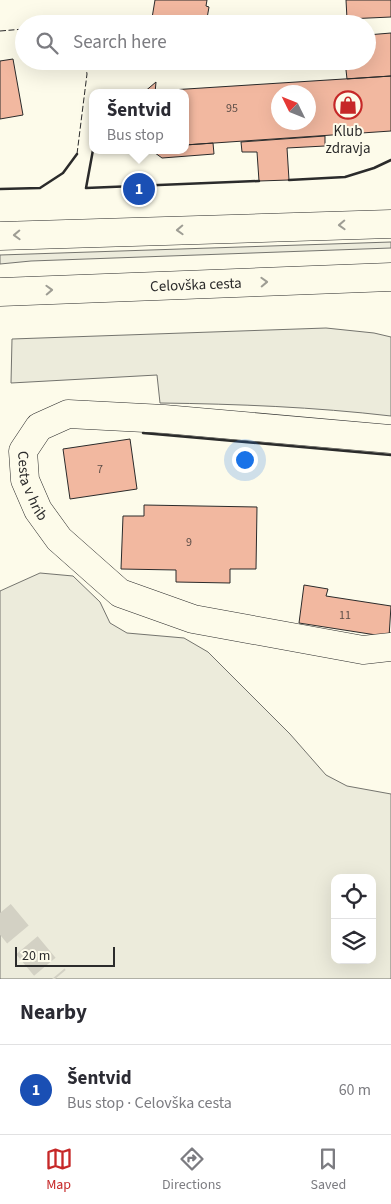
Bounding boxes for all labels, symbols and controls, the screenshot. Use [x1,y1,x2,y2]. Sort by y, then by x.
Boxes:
search box [15,15,376,70]
icon: search [33,29,61,57]
text: Search here [73,29,167,56]
north arrow [271,85,316,130]
popup [89,89,189,154]
shop icon: Klub zdravja [333,90,363,120]
text: Šentvid [107,97,171,124]
house number: 95 [226,100,238,117]
place label: Klub zdravja [325,121,371,159]
text: Bus stop [107,124,164,146]
pin: 1 [123,170,155,208]
one-way arrow [338,220,346,231]
one-way arrow [176,225,184,236]
one-way arrow [13,230,21,241]
street label: Celovška cesta [150,273,242,297]
one-way arrow [260,277,268,287]
one-way arrow [45,285,53,295]
your location [232,447,258,473]
street label: Cesta v hrib [12,450,53,525]
house number: 7 [97,461,103,478]
house number: 9 [186,534,192,551]
house number: 11 [339,607,351,624]
map controls [331,874,376,964]
button: locate [331,874,376,919]
button: layers [331,919,376,964]
scale bar [15,944,115,967]
text: 20 m [22,946,50,966]
text: Nearby [20,997,87,1027]
text: Šentvid [67,1065,132,1092]
text: 1 [32,1079,40,1101]
text: 60 m [339,1079,371,1101]
text: Bus stop · Celovška cesta [67,1092,232,1114]
tab: Map [45,1145,73,1195]
tab: Directions [162,1145,221,1195]
tab: Saved [311,1145,346,1195]

